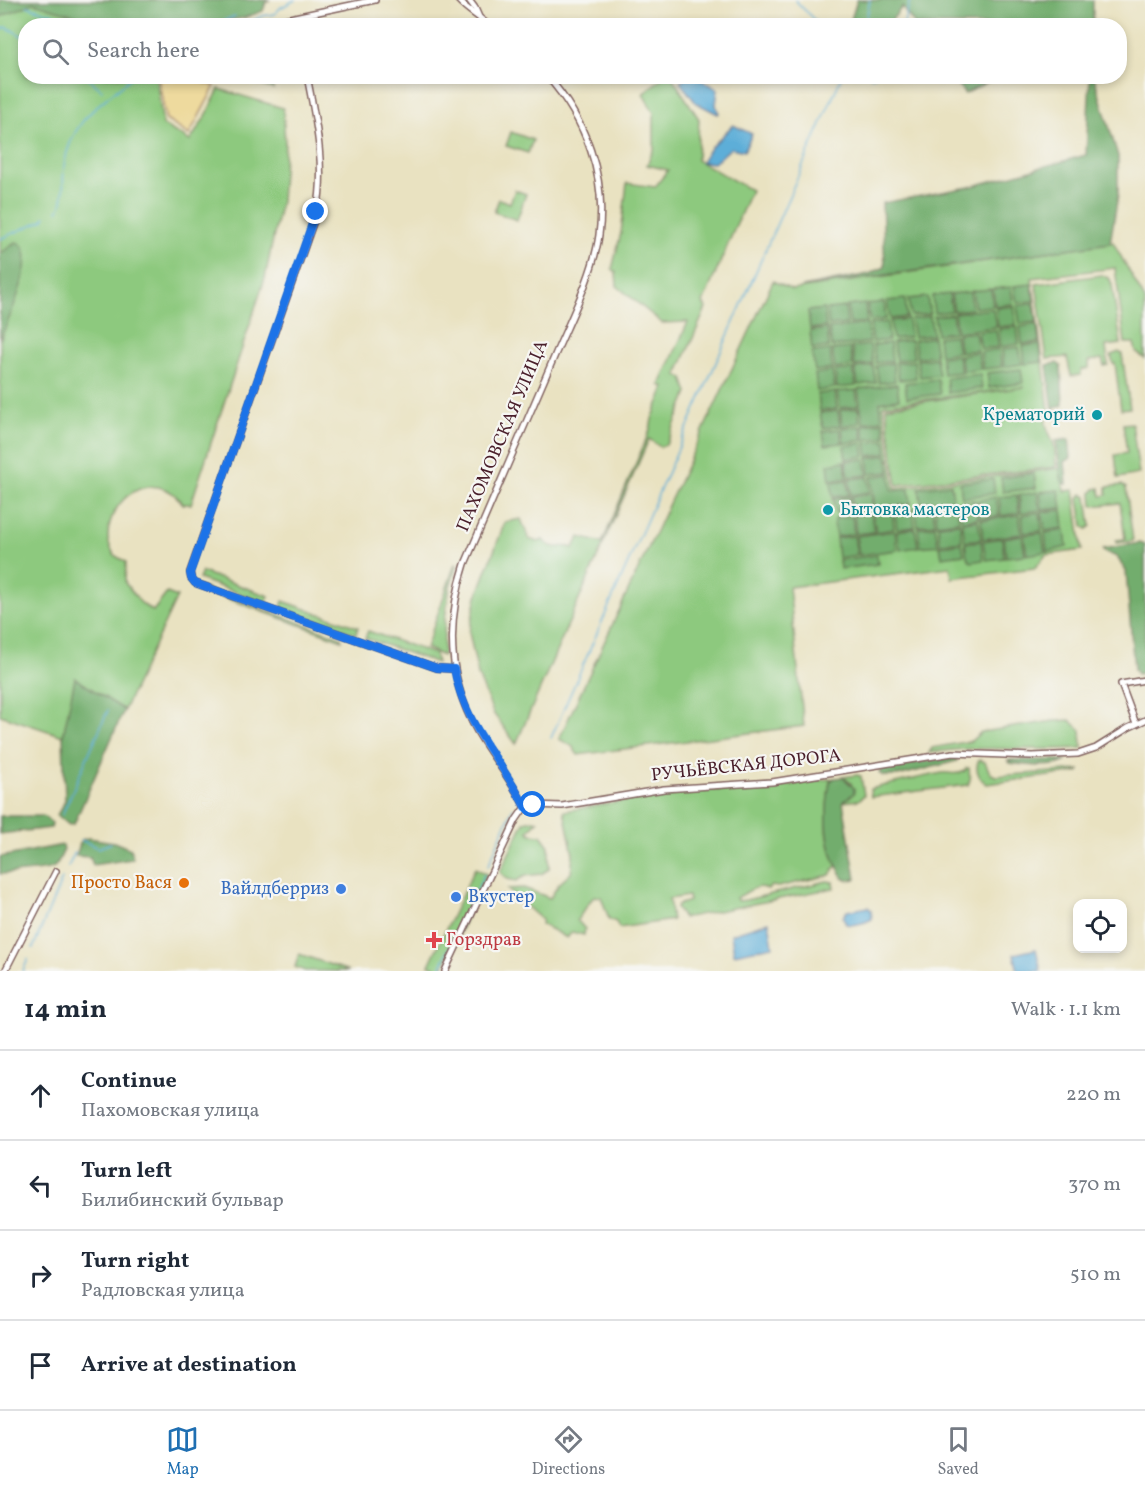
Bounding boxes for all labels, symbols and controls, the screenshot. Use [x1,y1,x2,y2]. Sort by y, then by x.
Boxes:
search box [18,18,1127,84]
icon: search [39,35,72,68]
text: Search here [87,36,200,67]
route end [302,198,328,224]
street label: ПАХОМОВСКАЯ УЛИЦА [451,336,555,536]
place label: Крематорий [983,403,1085,428]
marker: Крематорий [1090,408,1104,422]
place label: Бытовка мастеров [840,498,990,523]
marker: Бытовка мастеров [821,503,835,517]
street label: РУЧЬЁВСКАЯ ДОРОГА [650,744,842,788]
route start [519,791,545,817]
place label: Просто Вася [71,871,172,896]
marker: Просто Вася [177,876,191,890]
place label: Вайлдберриз [220,877,329,902]
marker: Вайлдберриз [334,882,348,896]
place label: Вкустер [468,885,534,910]
marker: Вкустер [449,890,463,904]
map controls [1073,899,1127,953]
button: locate [1073,899,1127,953]
place label: Горздрав [446,928,521,953]
marker: Горздрав [427,933,441,947]
text: 14 min [24,992,107,1028]
text: Walk · 1.1 km [1011,996,1121,1024]
text: Continue [81,1066,177,1097]
icon: ahead [24,1079,57,1112]
text: 220 m [1066,1081,1121,1109]
text: Пахомовская улица [81,1097,260,1125]
text: Turn left [81,1156,172,1187]
icon: left [24,1169,57,1202]
text: 370 m [1068,1171,1121,1199]
text: Билибинский бульвар [81,1187,284,1215]
text: Turn right [81,1246,189,1277]
icon: right [24,1259,57,1292]
text: 510 m [1070,1261,1121,1289]
text: Радловская улица [81,1277,245,1305]
icon: arrive [24,1349,57,1382]
text: Arrive at destination [81,1350,297,1381]
tab: Map [166,1423,199,1481]
tab: Directions [532,1423,605,1481]
tab: Saved [938,1423,979,1481]

